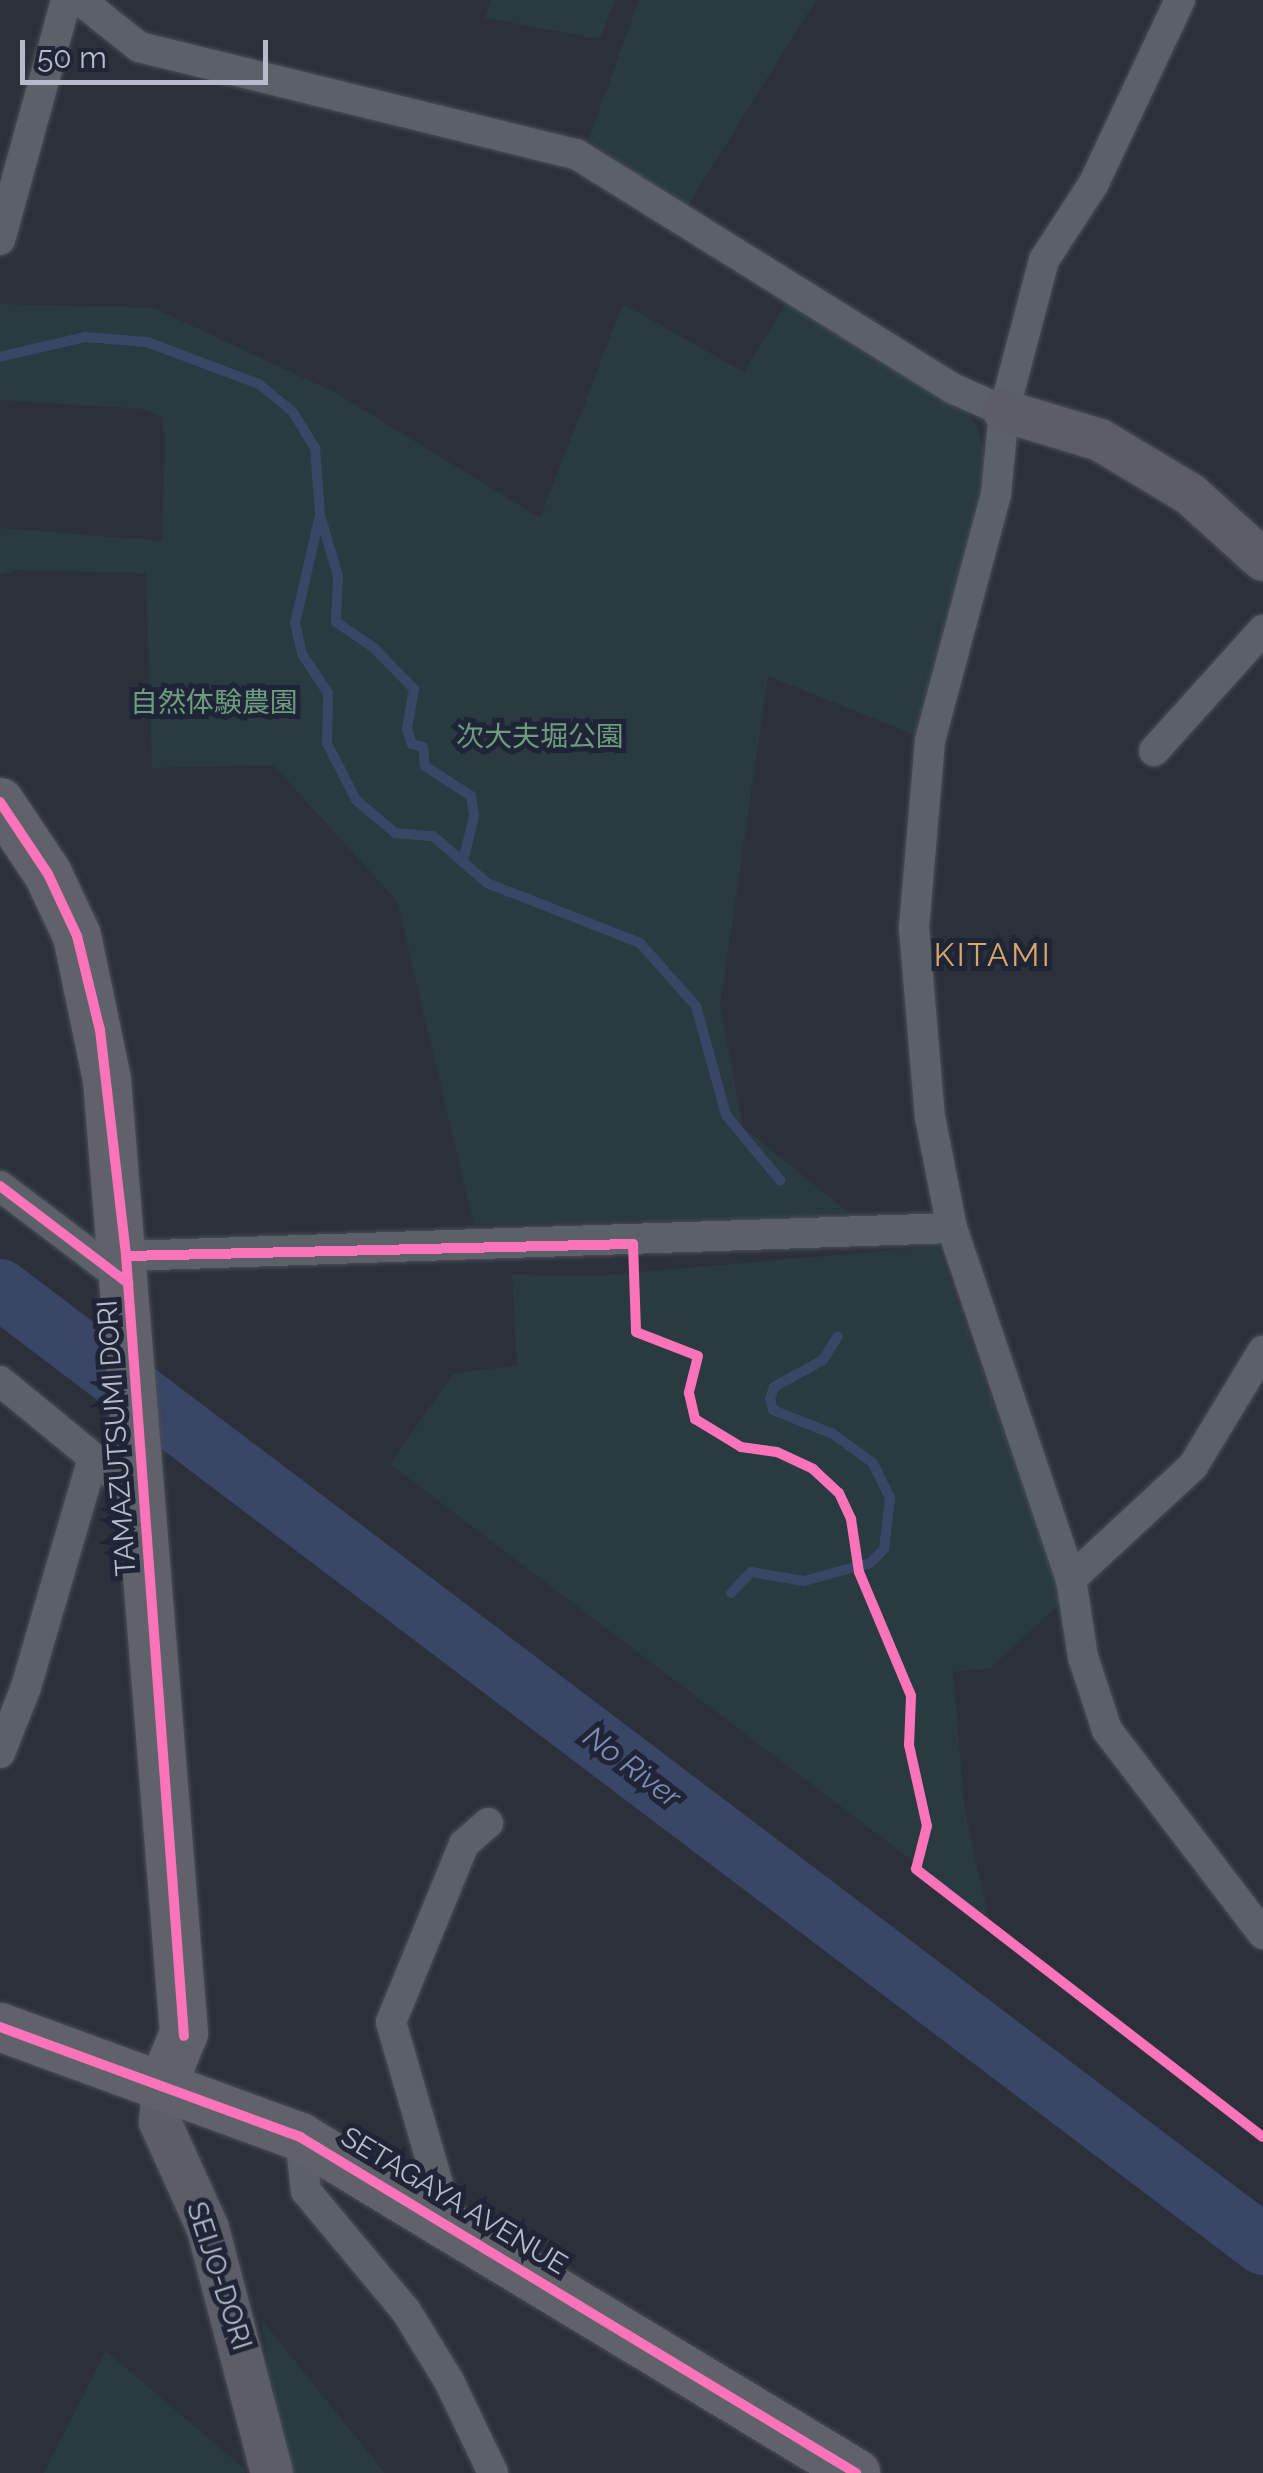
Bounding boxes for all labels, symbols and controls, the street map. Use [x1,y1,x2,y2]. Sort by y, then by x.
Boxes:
scale bar [25,20,272,82]
text: 50 m [37,40,107,75]
park label: 自然体験農園 [130,686,298,720]
park label: 次大夫堀公園 [456,720,624,754]
district label: KITAMI [934,936,1052,974]
street label: TAMAZUTSUMI DORI [91,1299,143,1577]
water label: No River [576,1719,688,1815]
street label: SETAGAYA AVENUE [334,2120,574,2282]
street label: SEIJO-DORI [179,2198,259,2354]

